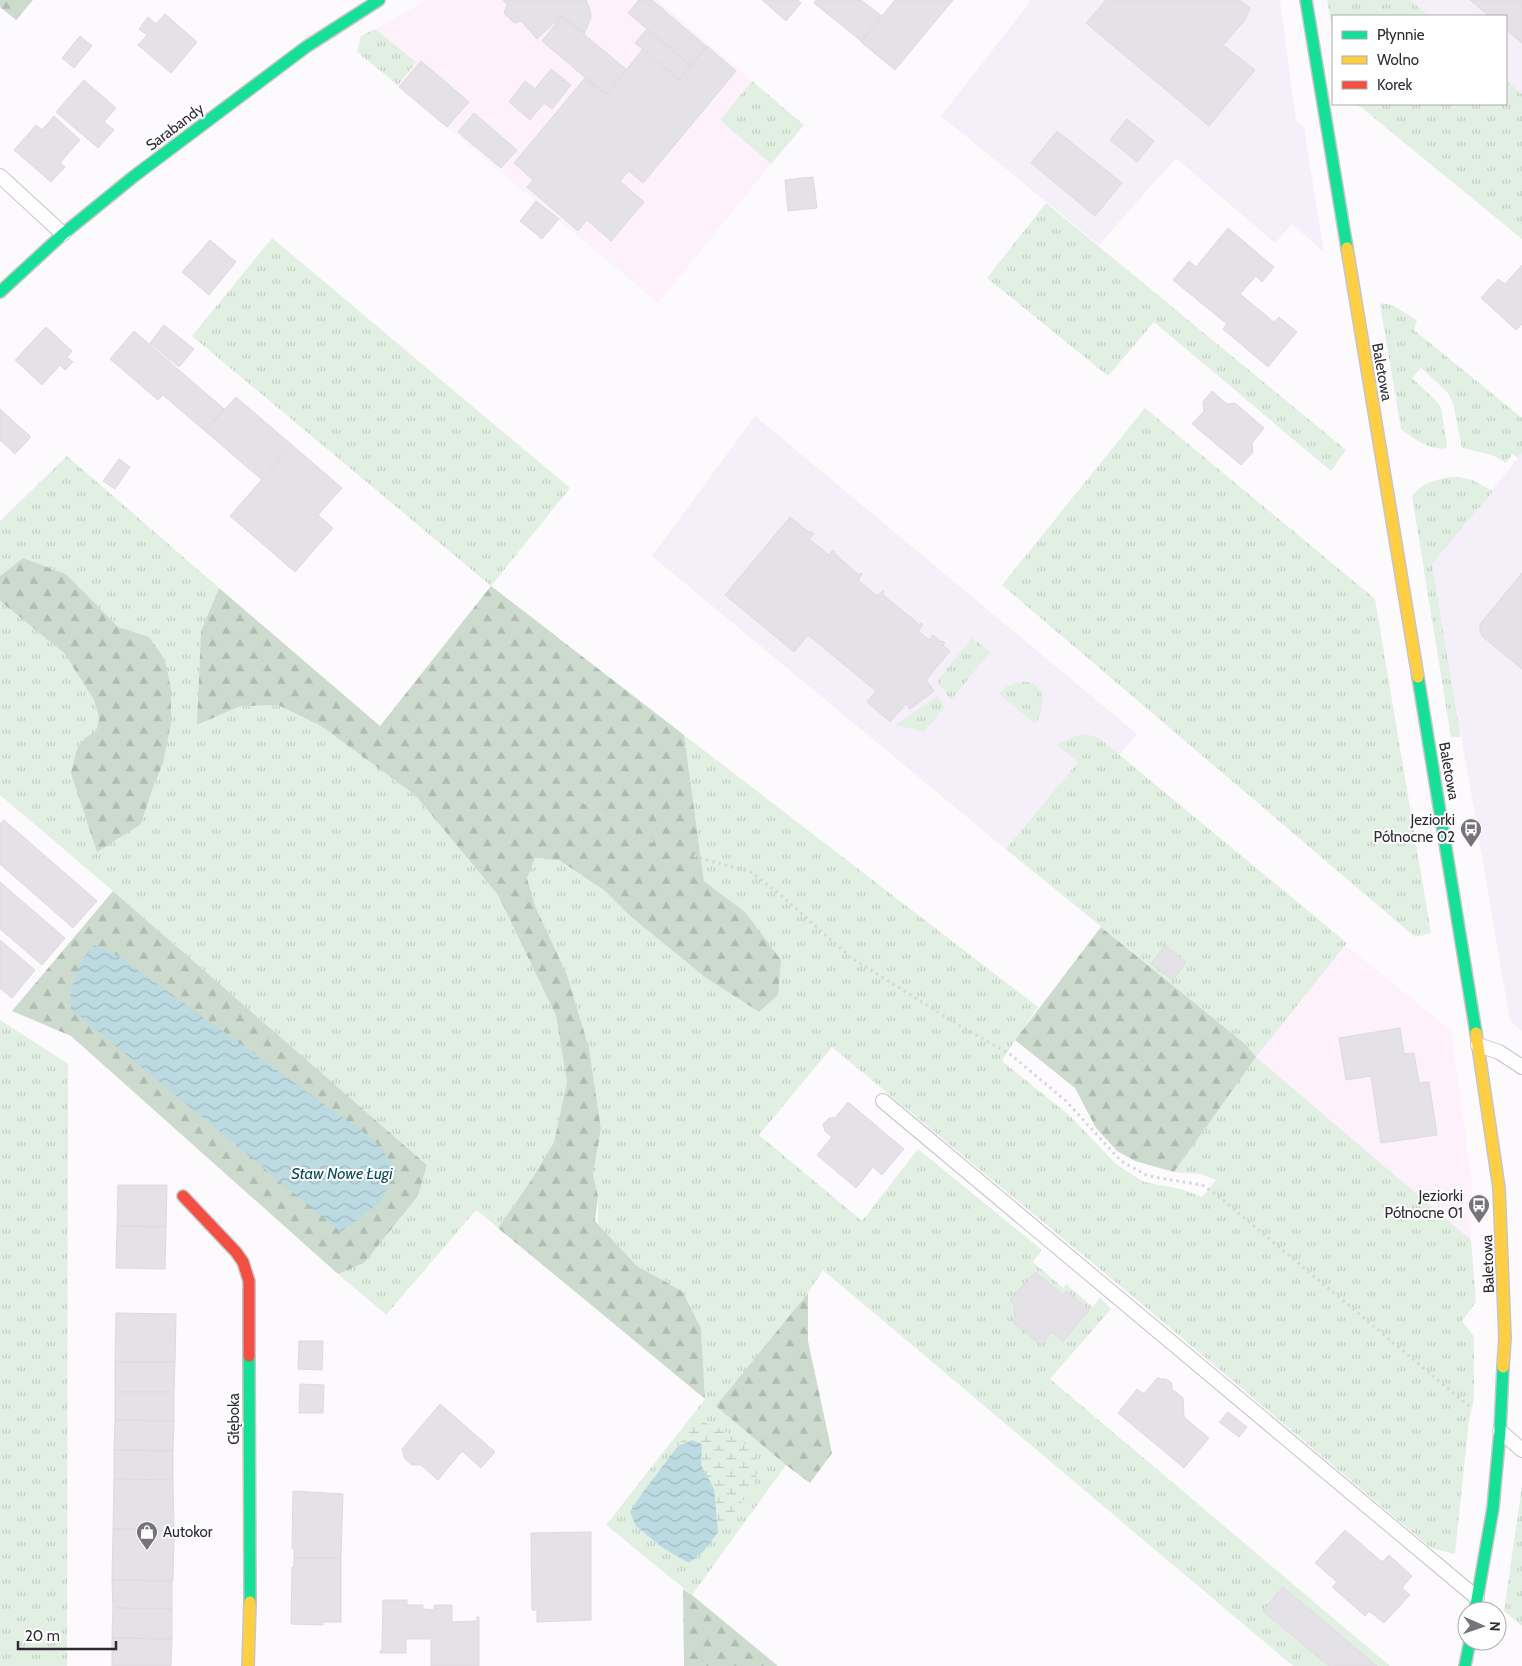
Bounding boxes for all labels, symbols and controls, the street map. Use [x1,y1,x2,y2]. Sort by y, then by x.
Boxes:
legend [1332,15,1507,105]
text: Płynnie [1377,26,1425,44]
text: Wolno [1377,51,1419,69]
text: Korek [1377,76,1412,94]
street label: Sarabandy [143,99,208,155]
street label: Baletowa [1368,342,1396,403]
street label: Baletowa [1435,741,1463,802]
place label: Jeziorki Północne 02 [1374,811,1455,846]
bus stop icon: Jeziorki Północne 02 [1459,817,1483,848]
water label: Staw Nowe Ługi [291,1164,393,1183]
place label: Jeziorki Północne 01 [1385,1187,1463,1222]
bus stop icon: Jeziorki Północne 01 [1467,1193,1491,1224]
street label: Baletowa [1478,1234,1498,1294]
street label: Głęboka [225,1392,243,1445]
shop icon: Autokor [135,1520,159,1551]
place label: Autokor [163,1523,213,1541]
north arrow [1457,1601,1507,1651]
scale bar [18,1618,115,1650]
text: N [1486,1621,1504,1632]
text: 20 m [25,1627,60,1645]

